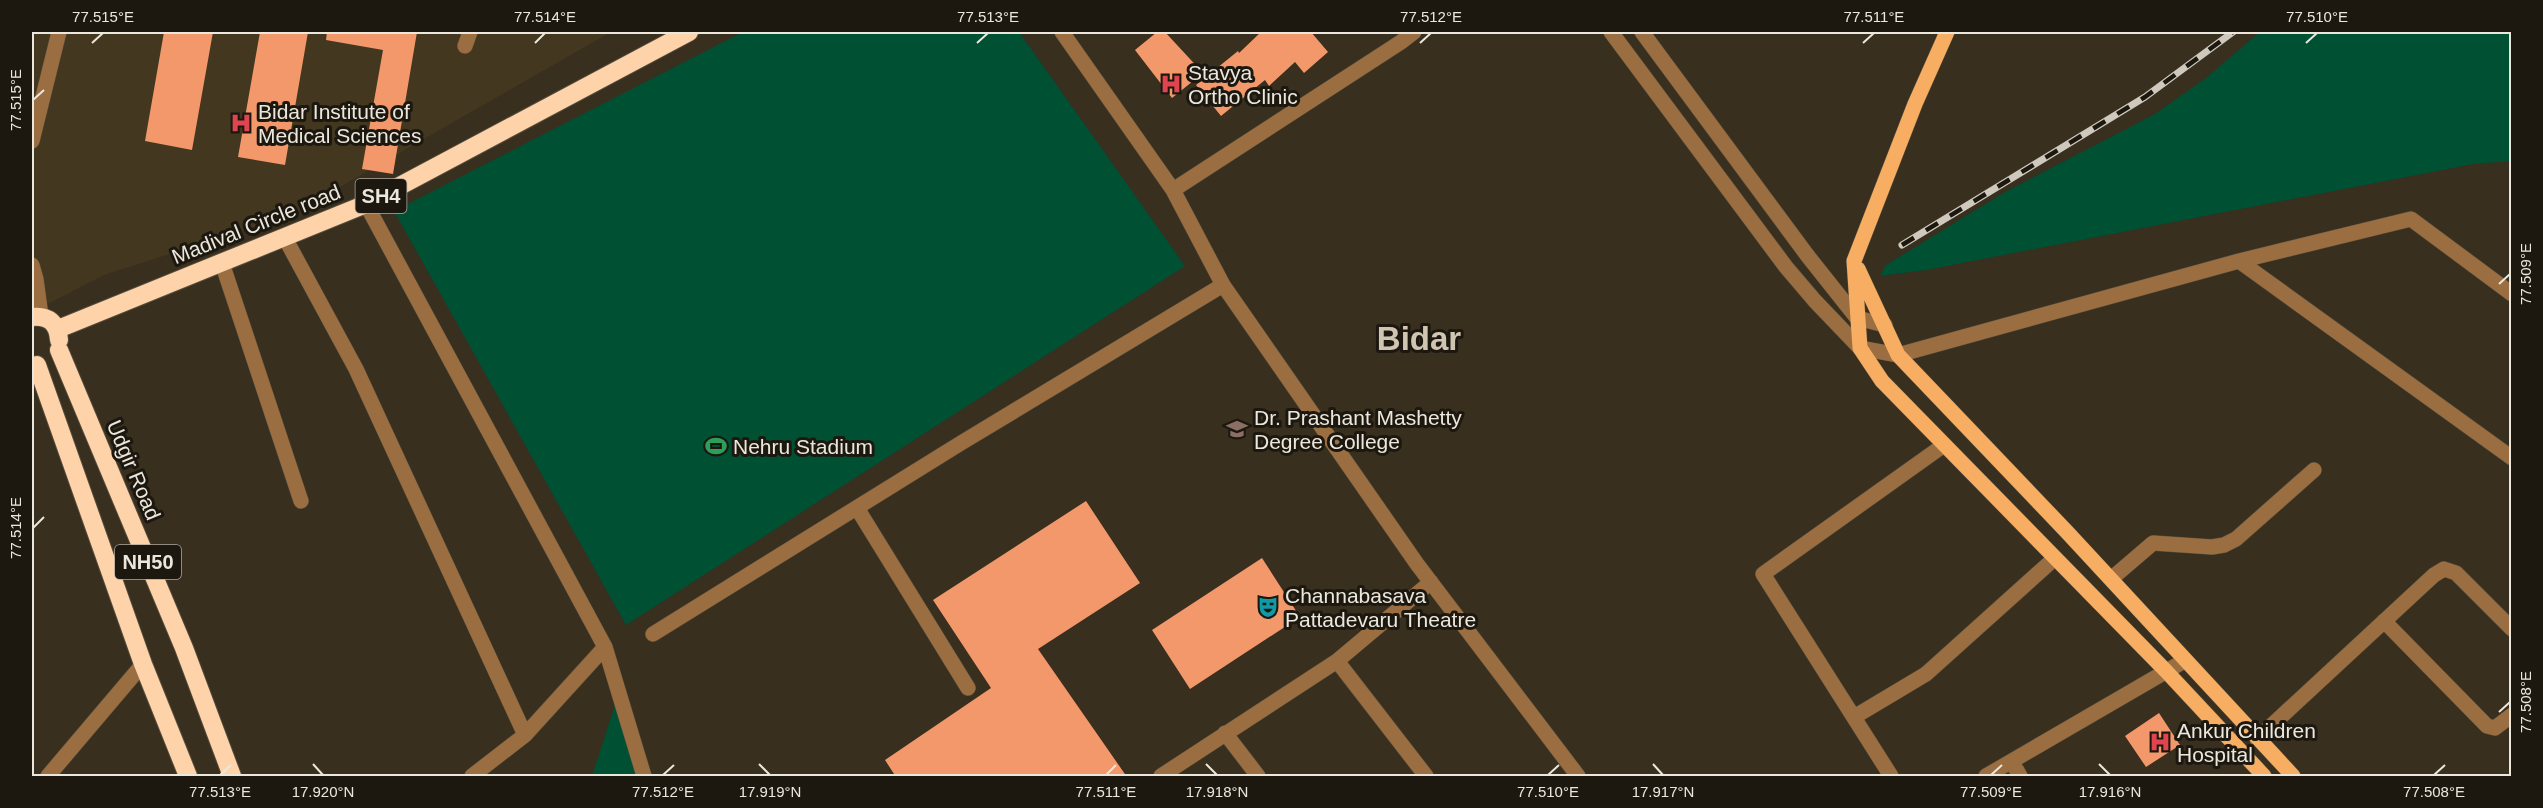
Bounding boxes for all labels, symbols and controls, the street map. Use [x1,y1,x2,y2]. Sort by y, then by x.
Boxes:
text: 77.515°E [72,8,134,25]
text: 77.514°E [514,8,576,25]
text: 77.513°E [957,8,1019,25]
text: 77.512°E [1400,8,1462,25]
text: 77.511°E [1844,8,1904,25]
text: 77.510°E [2286,8,2348,25]
place label: Stavya Ortho Clinic [1188,61,1298,108]
text: 77.515°E [7,69,24,131]
hospital icon: Stavya Ortho Clinic [1159,72,1183,96]
place label: Bidar Institute of Medical Sciences [258,100,421,147]
hospital icon: Bidar Institute of Medical Sciences [229,111,253,135]
road number: SH4 [356,179,406,213]
street label: Madival Circle road [168,180,344,268]
text: 77.509°E [2517,243,2534,305]
district label: Bidar [1377,320,1461,357]
place label: Dr. Prashant Mashetty Degree College [1254,406,1462,453]
street label: Udgir Road [103,417,165,523]
school or university icon: Dr. Prashant Mashetty Degree College [1225,417,1249,441]
sports icon: Nehru Stadium [704,434,728,458]
place label: Nehru Stadium [733,435,873,458]
text: 77.514°E [7,497,24,559]
road number: NH50 [115,545,181,579]
place label: Channabasava Pattadevaru Theatre [1285,584,1476,631]
theatre icon: Channabasava Pattadevaru Theatre [1256,595,1280,619]
text: 77.508°E [2517,671,2534,733]
place label: Ankur Children Hospital [2177,719,2316,766]
hospital icon: Ankur Children Hospital [2148,730,2172,754]
text: 77.513°E [189,783,251,800]
text: 17.920°N [292,783,354,800]
text: 77.512°E [632,783,694,800]
text: 17.919°N [739,783,801,800]
text: 77.511°E [1076,783,1136,800]
text: 17.918°N [1186,783,1248,800]
text: 77.510°E [1517,783,1579,800]
text: 17.917°N [1632,783,1694,800]
text: 77.509°E [1960,783,2022,800]
text: 17.916°N [2079,783,2141,800]
text: 77.508°E [2403,783,2465,800]

